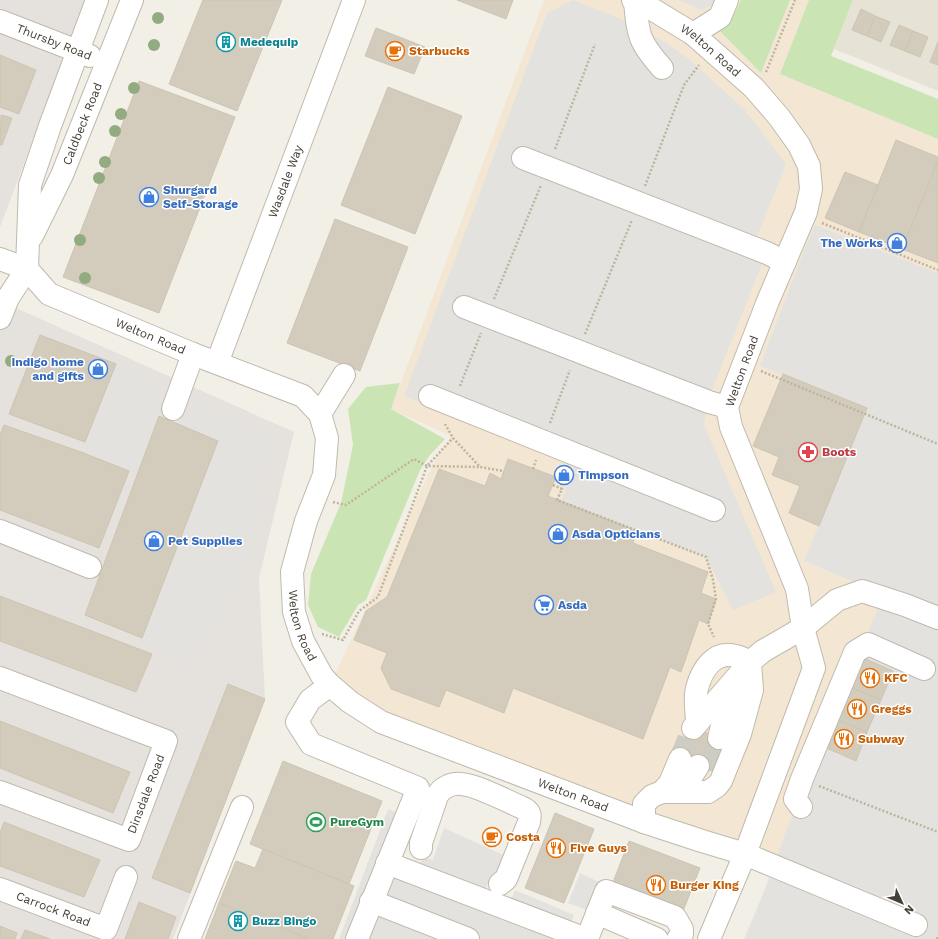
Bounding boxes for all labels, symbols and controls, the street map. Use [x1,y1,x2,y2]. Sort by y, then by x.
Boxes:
street label: Thursby Road [14,21,94,63]
street label: Welton Road [678,21,743,80]
building icon: Medequip [215,31,237,53]
place label: Medequip [240,35,299,49]
cafe icon: Starbucks [384,40,406,62]
place label: Starbucks [409,44,470,58]
street label: Caldbeck Road [60,81,105,167]
street label: Wasdale Way [265,142,306,220]
place label: Shurgard Self-Storage [163,183,238,211]
shop icon: Shurgard Self-Storage [138,186,160,208]
shop icon: The Works [886,232,908,254]
place label: The Works [820,236,884,250]
street label: Welton Road [113,315,188,357]
street label: Welton Road [723,334,761,408]
place label: Indigo home and gifts [12,355,85,383]
shop icon: Indigo home and gifts [87,358,109,380]
pharmacy icon: Boots [797,441,819,463]
place label: Boots [822,445,857,459]
shop icon: Timpson [553,464,575,486]
place label: Timpson [578,468,629,482]
shop icon: Asda Opticians [547,523,569,545]
place label: Asda Opticians [572,527,661,541]
shop icon: Pet Supplies [143,530,165,552]
place label: Pet Supplies [168,534,243,548]
street label: Welton Road [286,589,320,664]
supermarket icon: Asda [533,594,555,616]
place label: Asda [558,598,587,612]
restaurant icon: KFC [859,667,881,689]
place label: KFC [884,671,908,685]
restaurant icon: Greggs [846,698,868,720]
place label: Greggs [871,702,912,716]
restaurant icon: Subway [833,728,855,750]
place label: Subway [858,732,905,746]
street label: Dinsdale Road [124,752,168,836]
street label: Welton Road [536,775,610,815]
sports icon: PureGym [305,811,327,833]
place label: PureGym [330,815,384,829]
cafe icon: Costa [481,826,503,848]
place label: Costa [506,830,540,844]
restaurant icon: Five Guys [545,837,567,859]
place label: Five Guys [570,841,628,855]
restaurant icon: Burger King [645,874,667,896]
place label: Burger King [670,878,739,892]
north arrow [882,883,922,923]
street label: Carrock Road [14,889,93,930]
text: N [901,902,916,917]
building icon: Buzz Bingo [227,910,249,932]
place label: Buzz Bingo [252,914,317,928]

